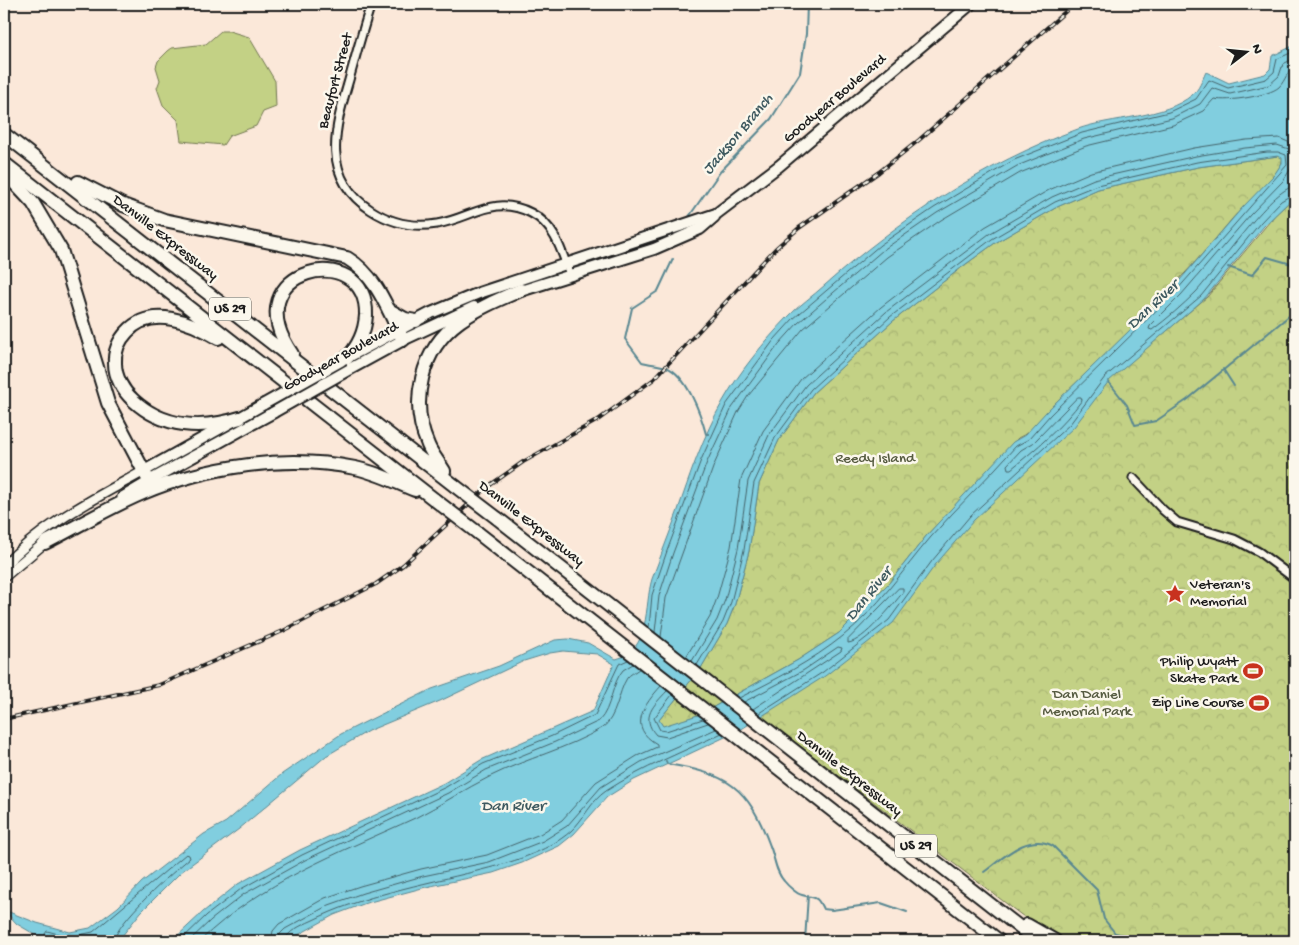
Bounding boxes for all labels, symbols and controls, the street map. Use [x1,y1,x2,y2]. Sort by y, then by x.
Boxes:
north arrow [1222,28,1272,78]
street label: Beaufort Street [314,29,358,132]
text: N [1247,42,1266,56]
street label: Goodyear Boulevard [780,50,891,147]
water label: Jackson Branch [700,90,779,179]
street label: Danville Expressway [108,191,222,285]
water label: Dan River [1124,275,1186,335]
road number: US 29 [209,298,251,320]
street label: Goodyear Boulevard [280,317,403,396]
park label: Reedy Island [835,450,916,468]
street label: Danville Expressway [474,477,588,571]
water label: Dan River [843,562,899,626]
place label: Veteran's Memorial [1189,576,1251,611]
place icon: Veteran's Memorial [1164,583,1186,605]
place label: Philip Wyatt Skate Park [1159,653,1240,688]
sports icon: Philip Wyatt Skate Park [1242,660,1264,682]
park label: Dan Daniel Memorial Park [1043,686,1133,721]
sports icon: Zip Line Course [1248,692,1270,714]
place label: Zip Line Course [1151,694,1244,712]
street label: Danville Expressway [792,727,906,821]
water label: Dan River [481,798,548,817]
road number: US 29 [895,834,937,858]

